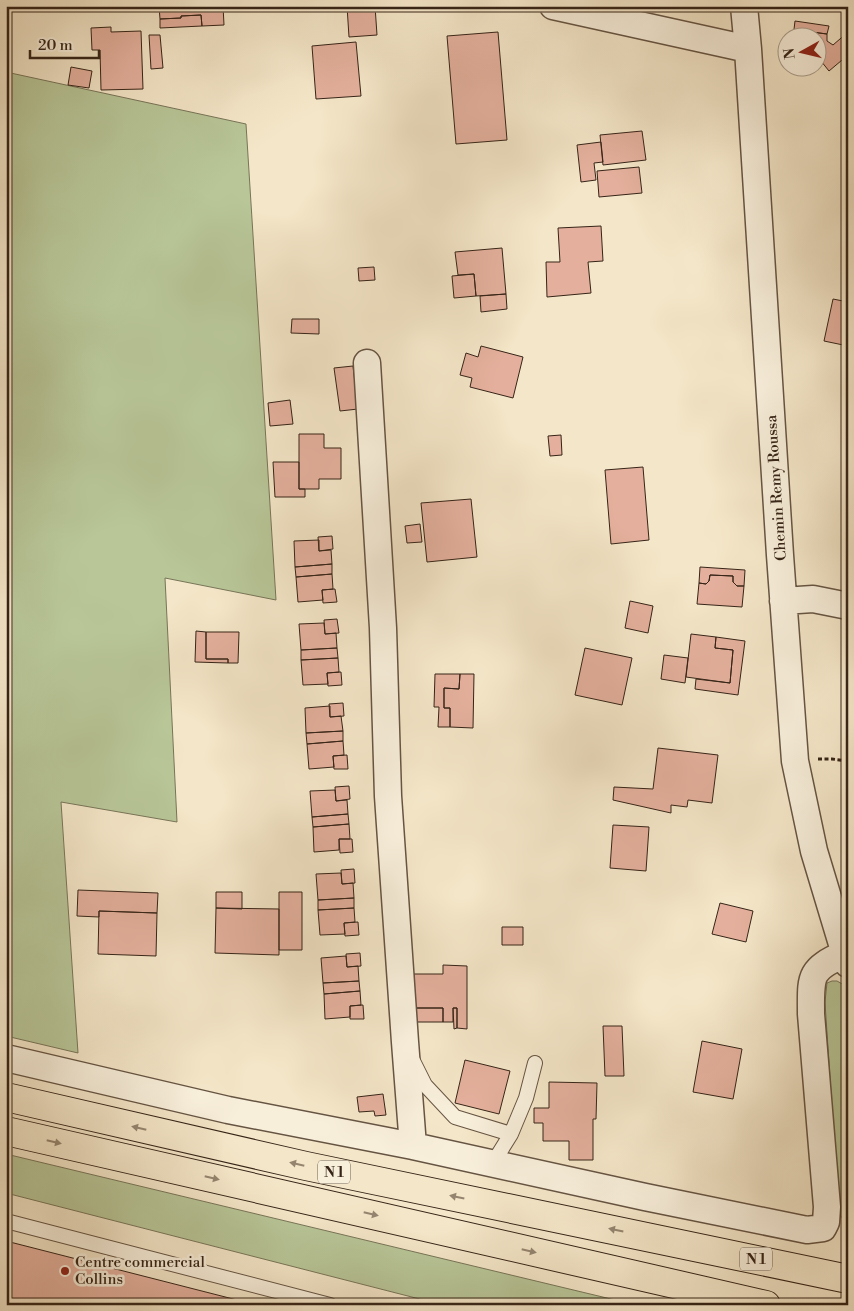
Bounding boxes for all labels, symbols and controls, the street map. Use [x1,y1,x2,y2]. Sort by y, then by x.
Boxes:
scale bar [30,28,99,60]
north arrow [776,28,826,78]
text: 20 m [38,36,73,55]
text: N [780,47,800,60]
street label: Chemin Remy Roussa [762,414,791,562]
one-way arrow [132,1124,147,1132]
one-way arrow [46,1138,61,1146]
one-way arrow [290,1160,305,1168]
road number: N 1 [318,1160,350,1184]
one-way arrow [205,1174,220,1182]
one-way arrow [449,1193,464,1201]
one-way arrow [363,1210,378,1218]
one-way arrow [607,1225,623,1233]
one-way arrow [521,1247,536,1255]
road number: N 1 [740,1248,772,1270]
place label: Centre commercial Collins [75,1253,205,1289]
marker: Centre commercial Collins [59,1265,71,1277]

